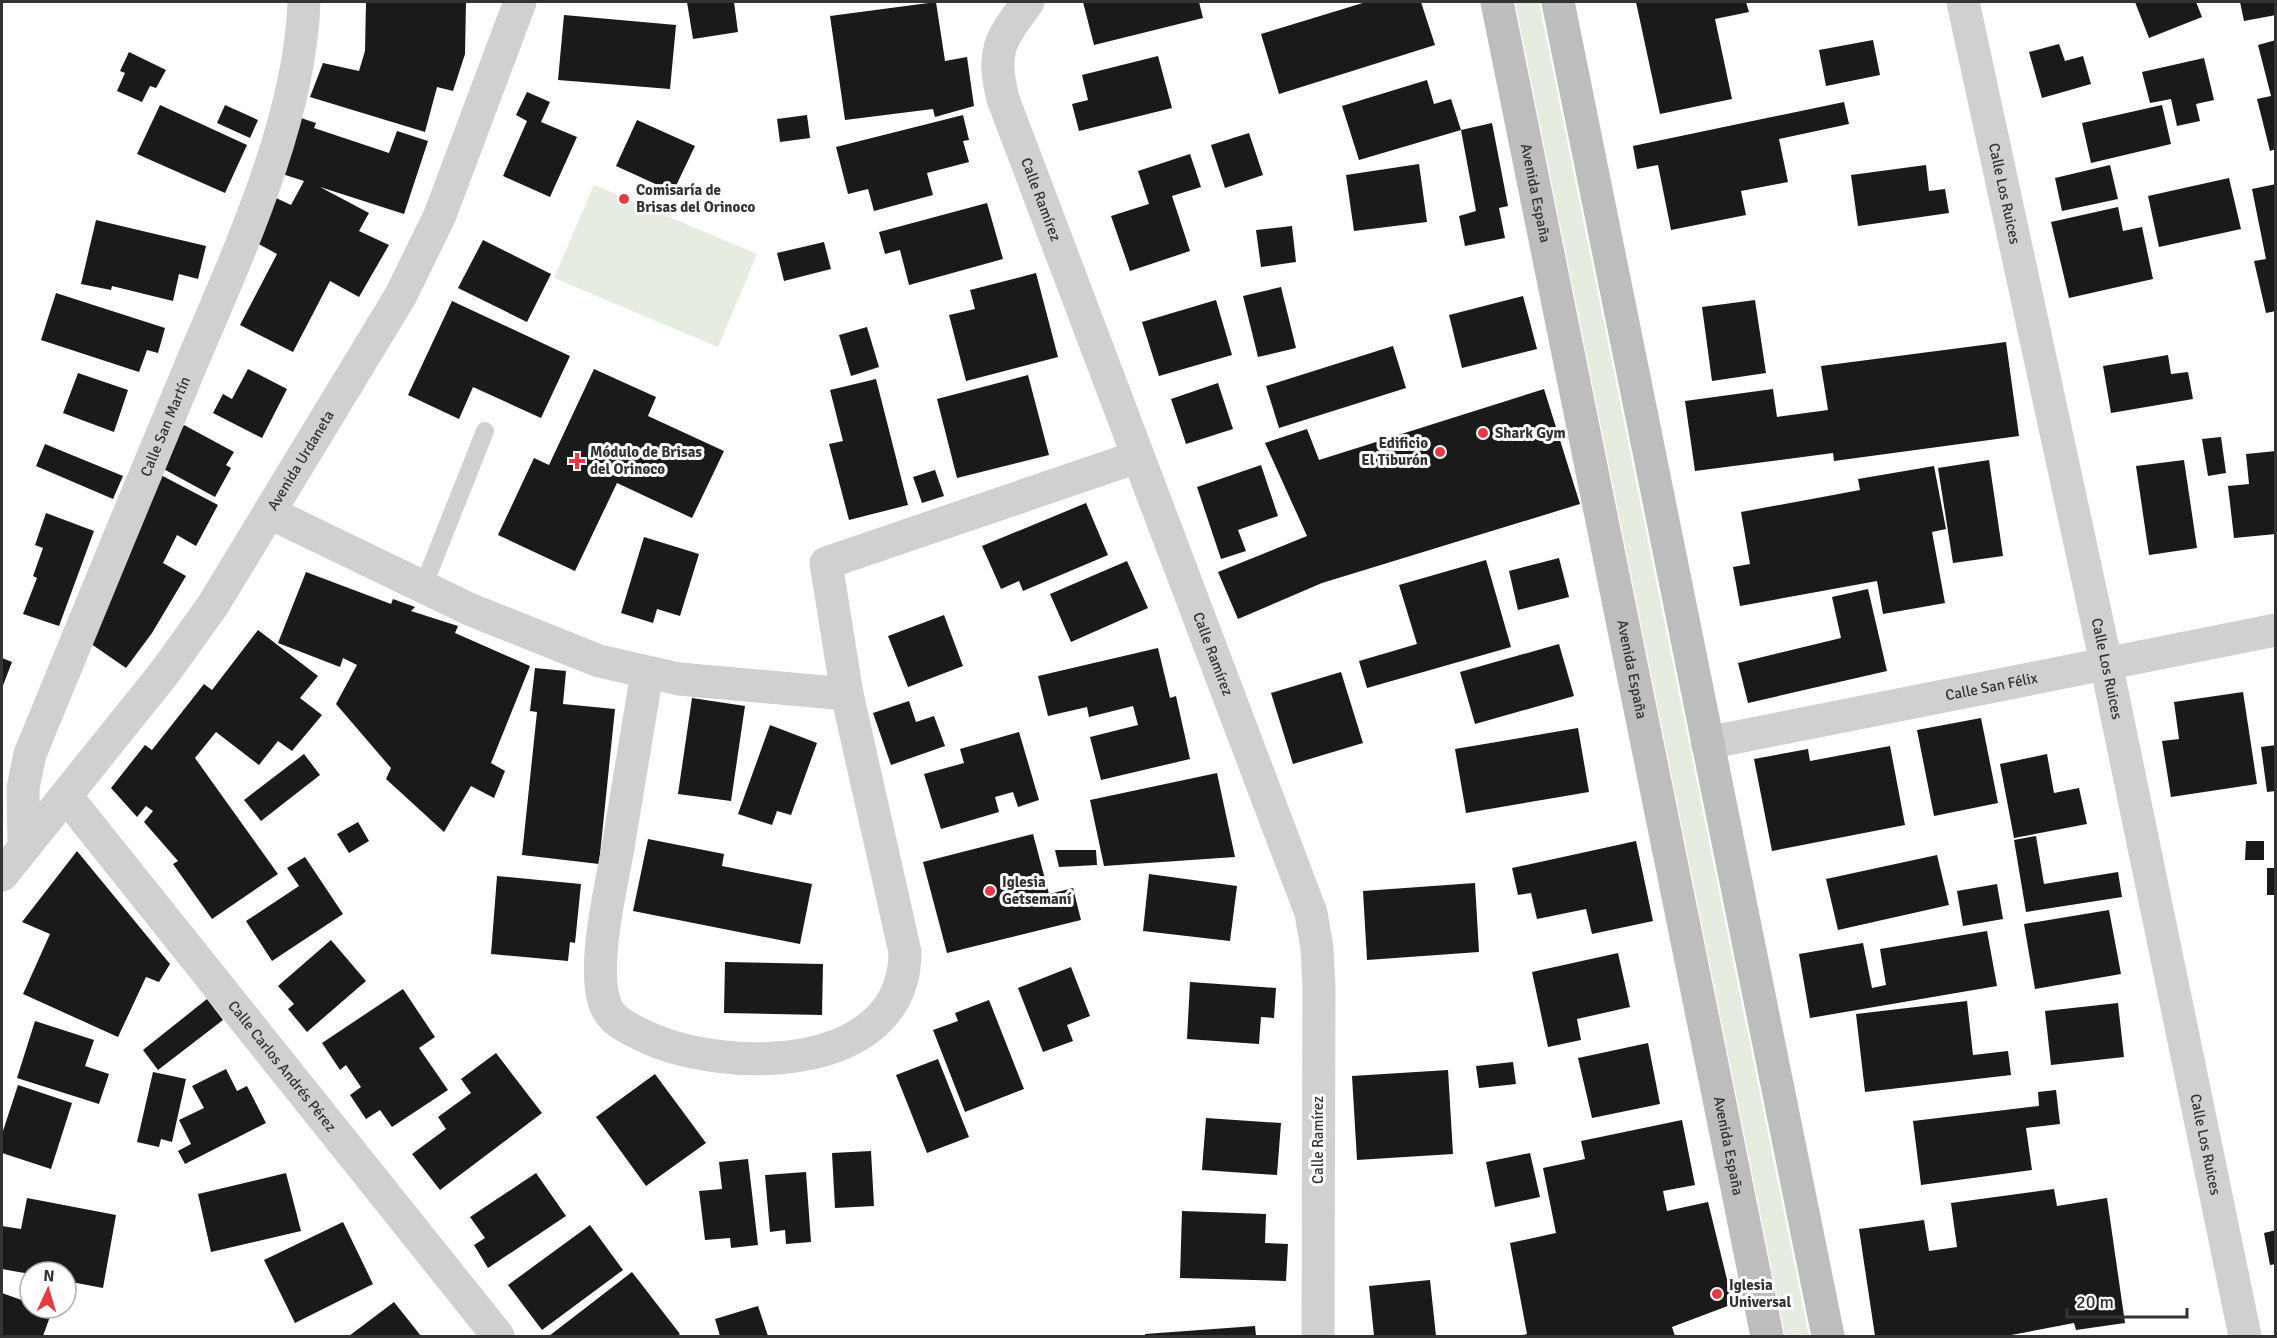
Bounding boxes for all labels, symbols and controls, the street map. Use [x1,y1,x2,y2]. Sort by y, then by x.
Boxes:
street label: Calle Los Ruices [1985,141,2024,246]
street label: Avenida España [1517,142,1554,244]
street label: Calle Ramírez [1017,155,1065,244]
place label: Comisaría de Brisas del Orinoco [636,181,755,216]
marker: Comisaría de Brisas del Orinoco [617,192,631,206]
street label: Calle San Martín [137,374,194,479]
street label: Avenida Urdaneta [264,407,338,514]
place label: Shark Gym [1495,424,1566,442]
marker: Shark Gym [1476,426,1490,440]
place label: Edificio El Tiburón [1361,434,1428,469]
place label: Módulo de Brisas del Orinoco [590,443,702,478]
marker: Edificio El Tiburón [1433,445,1447,459]
marker: Módulo de Brisas del Orinoco [568,452,586,470]
street label: Calle Ramírez [1189,610,1237,698]
street label: Calle Los Ruices [2088,616,2126,721]
street label: Avenida España [1613,618,1651,721]
street label: Calle San Félix [1944,669,2039,704]
place label: Iglesia Getsemaní [1002,873,1072,908]
marker: Iglesia Getsemaní [983,884,997,898]
street label: Calle Carlos Andrés Pérez [224,997,340,1136]
street label: Calle Los Ruices [2186,1092,2225,1197]
street label: Avenida España [1710,1095,1747,1197]
street label: Calle Ramírez [1309,1096,1327,1184]
north arrow [18,1260,78,1320]
text: N [43,1266,55,1286]
place label: Iglesia Universal [1729,1276,1791,1311]
scale bar [2067,1281,2187,1319]
marker: Iglesia Universal [1710,1287,1724,1301]
text: 20 m [2076,1291,2114,1313]

